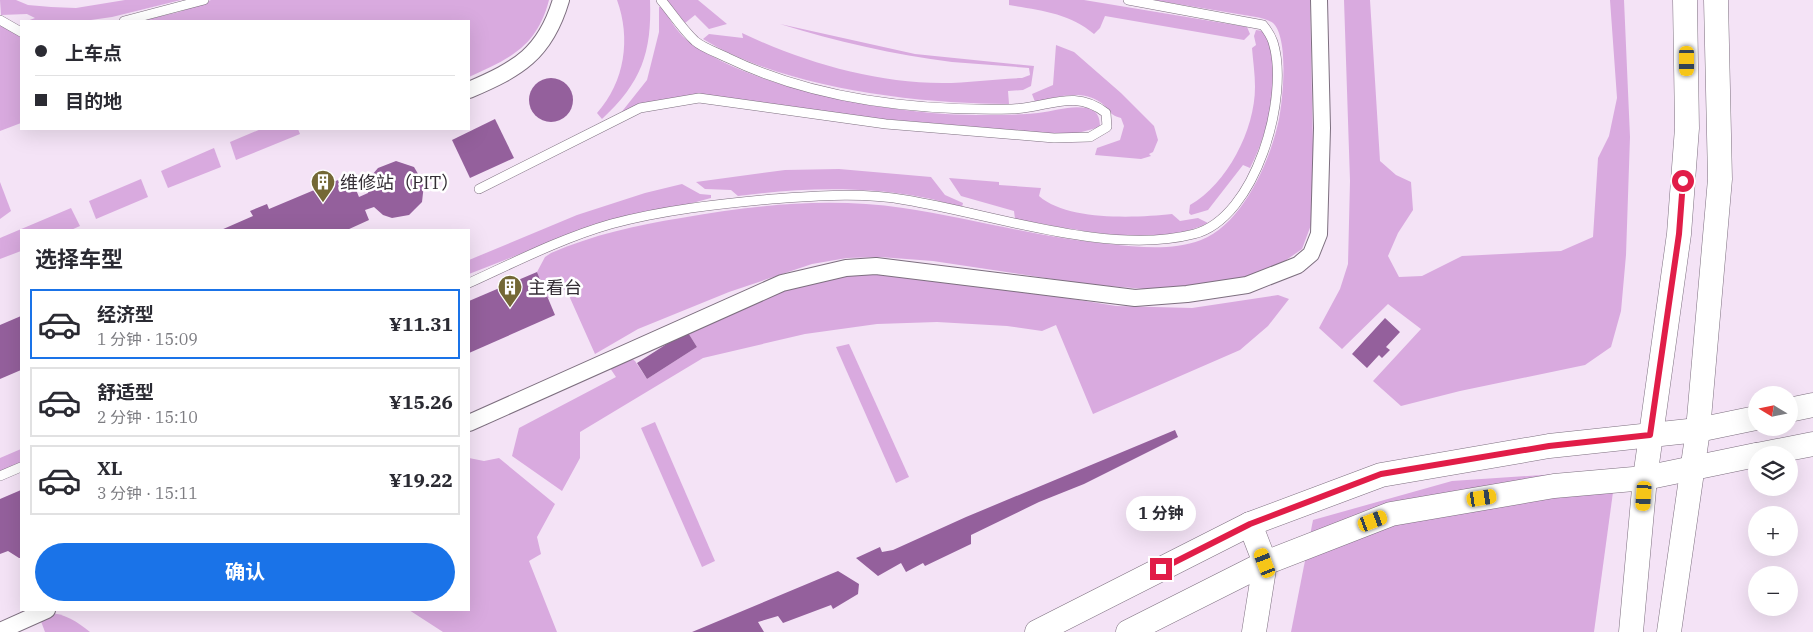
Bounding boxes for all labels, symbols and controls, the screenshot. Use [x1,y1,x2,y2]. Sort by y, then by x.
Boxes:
text: 上车点 [65,41,122,65]
car [1679,46,1694,76]
text: 目的地 [65,89,122,113]
building icon: 维修站（PIT） [310,169,336,203]
route start [1672,170,1694,192]
place label: 维修站（PIT） [340,171,459,194]
text: 选择车型 [35,244,123,273]
building icon: 主看台 [497,274,523,308]
place label: 主看台 [528,276,582,299]
icon: car [37,302,82,347]
text: 经济型 [97,302,154,326]
text: ¥11.31 [389,312,453,336]
text: 1 分钟 · 15:09 [97,329,198,349]
icon: car [37,380,82,425]
text: 舒适型 [97,380,154,404]
north arrow [1748,386,1798,436]
map controls [1748,386,1798,616]
text: ¥15.26 [389,390,453,414]
text: 2 分钟 · 15:10 [97,407,198,427]
button: layers [1748,446,1798,496]
text: XL [97,456,123,480]
icon: car [37,458,82,503]
text: ¥19.22 [389,468,453,492]
car [1635,481,1652,511]
text: 3 分钟 · 15:11 [97,483,198,503]
car [1466,488,1497,508]
callout: 1 分钟 [1126,496,1196,532]
text: 1 分钟 [1138,503,1184,523]
button: + [1748,506,1798,556]
car [1356,509,1389,533]
button: 确认 [35,543,455,601]
car [1252,546,1277,580]
route end [1150,558,1172,580]
button: − [1748,566,1798,616]

